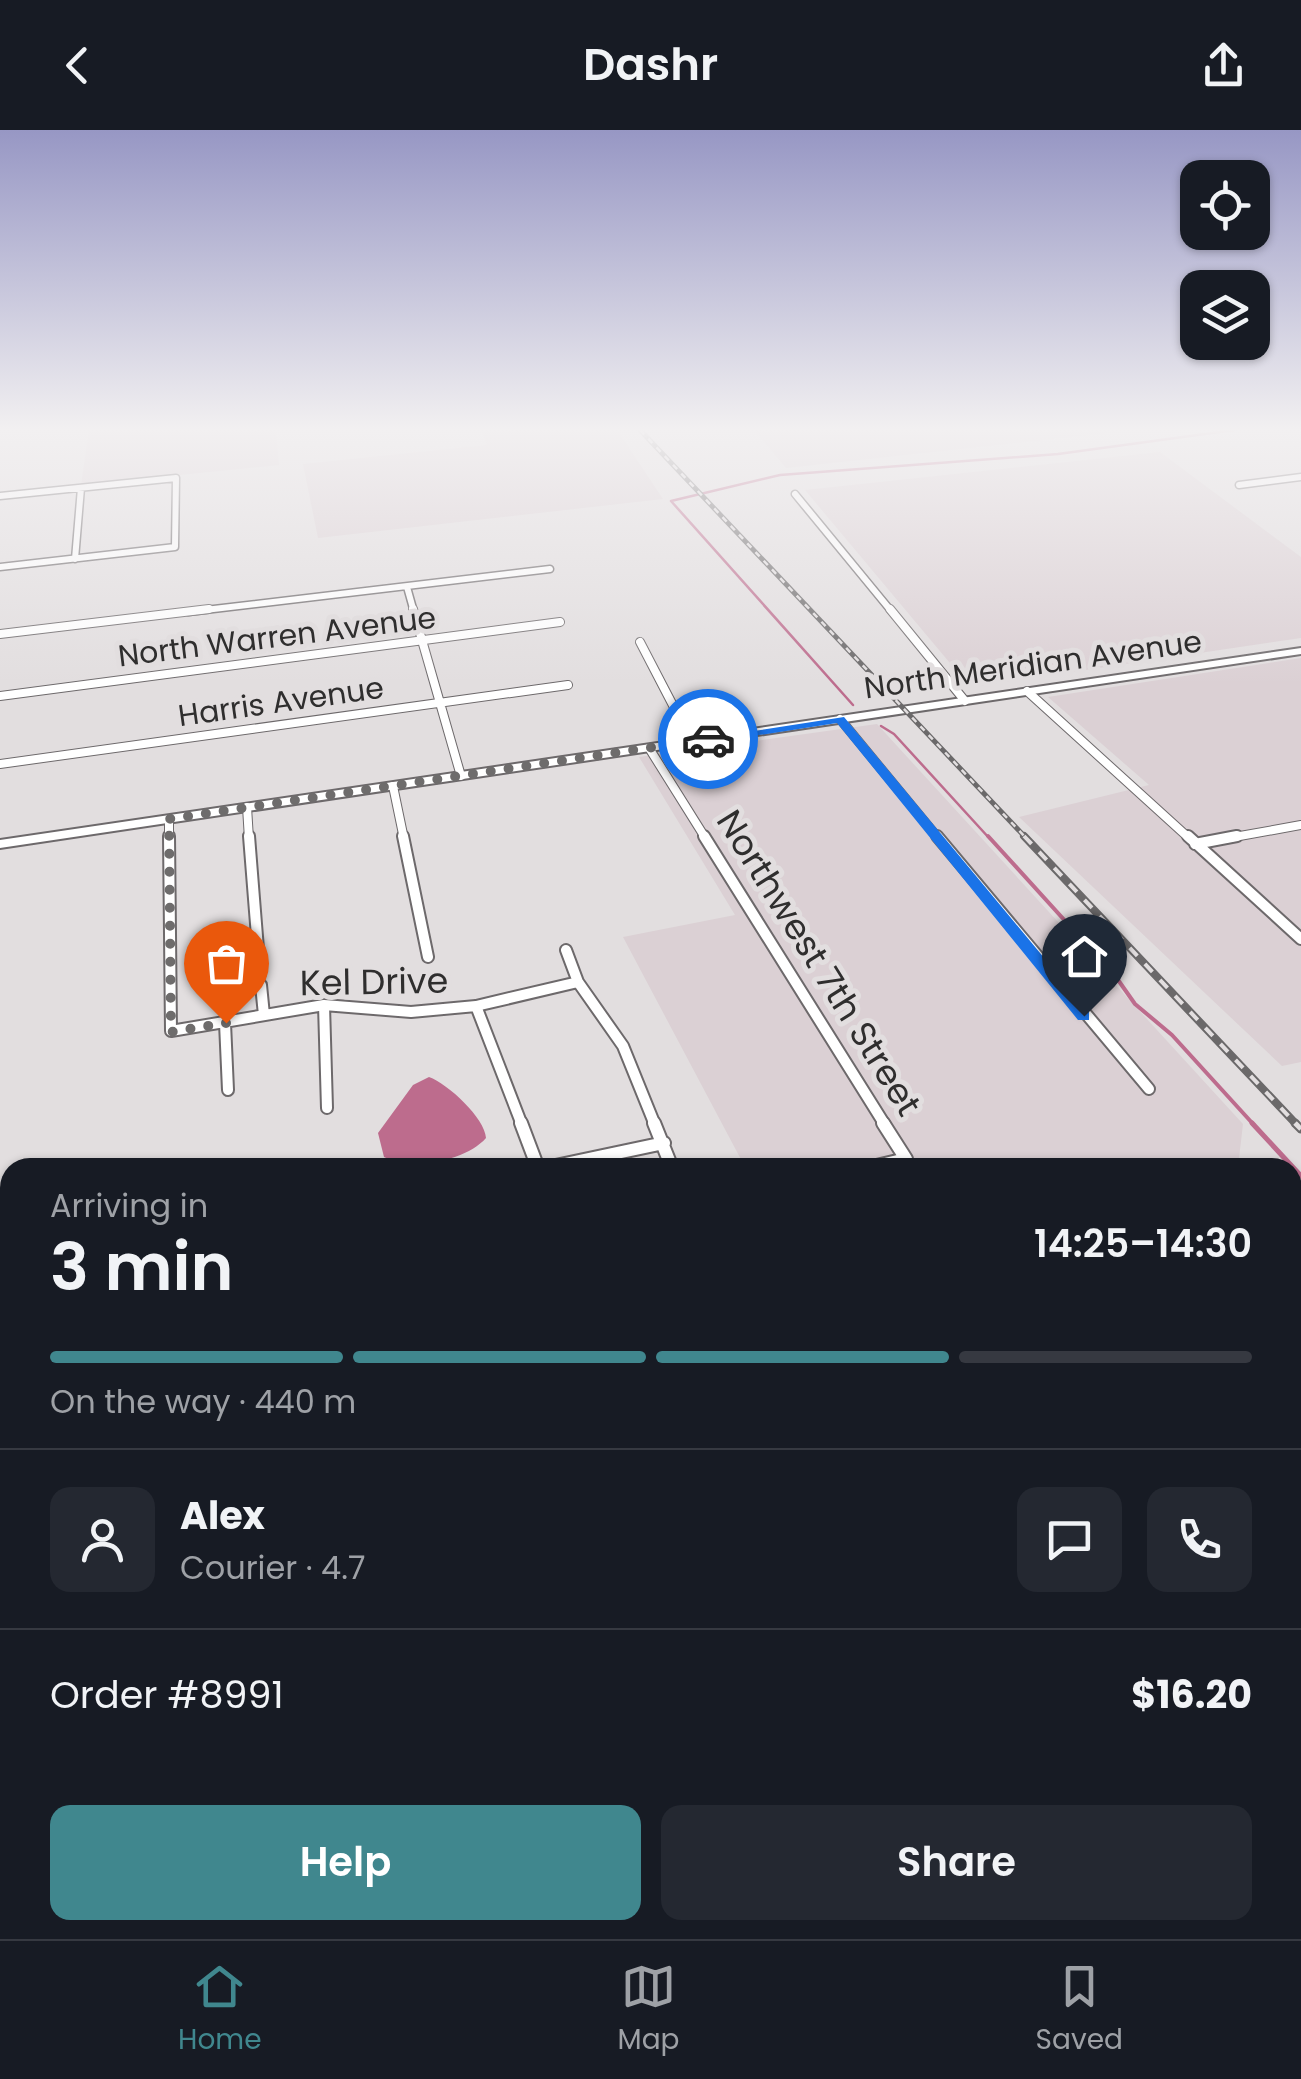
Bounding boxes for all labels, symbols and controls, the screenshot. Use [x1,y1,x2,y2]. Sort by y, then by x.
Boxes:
text: Dashr [583,33,718,96]
icon: back [50,38,105,93]
icon: share [1196,38,1251,93]
map controls [1180,160,1270,360]
button: locate [1180,160,1270,250]
button: layers [1180,270,1270,360]
street label: North Warren Avenue [116,596,438,677]
street label: North Meridian Avenue [861,620,1204,709]
street label: Harris Avenue [175,666,386,737]
courier [658,689,758,789]
icon: car [681,712,736,767]
street label: Northwest 7th Street [705,800,933,1125]
pin [1042,914,1127,1017]
pin [184,921,269,1024]
icon: home [1057,929,1112,984]
icon: bag [199,936,254,991]
street label: Kel Drive [299,956,449,1007]
text: Arriving in [50,1183,208,1228]
text: 14:25–14:30 [1034,1217,1252,1270]
text: 3 min [50,1222,234,1313]
text: On the way · 440 m [50,1379,356,1424]
button: person [50,1487,155,1592]
button: chat [1017,1487,1122,1592]
button: phone [1147,1487,1252,1592]
text: Alex [180,1489,265,1542]
text: Courier · 4.7 [180,1545,365,1590]
text: Order #8991 [50,1668,284,1721]
text: $16.20 [1131,1668,1252,1721]
button: Help [50,1805,641,1920]
button: Share [661,1805,1252,1920]
tab: Home [178,1959,262,2061]
tab: Map [618,1959,680,2061]
tab: Saved [1036,1959,1123,2061]

